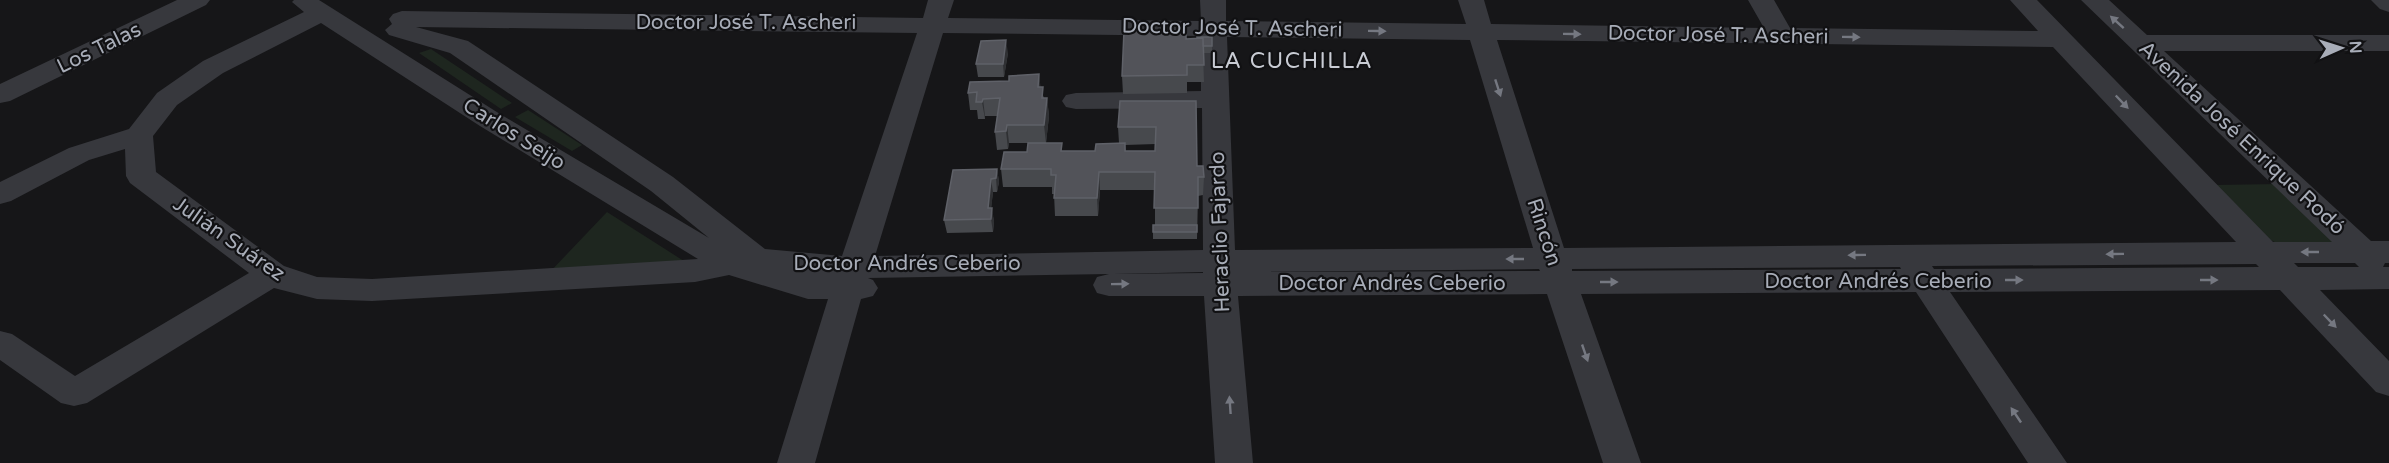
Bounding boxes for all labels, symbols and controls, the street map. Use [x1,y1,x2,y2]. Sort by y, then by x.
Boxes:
street label: Doctor José T. Ascheri [635,10,857,35]
street label: Doctor José T. Ascheri [1121,14,1343,42]
one-way arrow [2110,15,2124,29]
street label: Los Talas [53,17,145,79]
north arrow [2311,18,2371,78]
street label: Doctor José T. Ascheri [1607,21,1829,49]
one-way arrow [1367,26,1386,35]
one-way arrow [1562,29,1581,38]
one-way arrow [1841,32,1860,42]
street label: Avenida José Enrique Rodó [2134,36,2350,240]
text: N [2345,40,2365,54]
district label: LA CUCHILLA [1211,48,1373,74]
one-way arrow [1494,79,1503,97]
street label: Carlos Seijo [458,93,570,175]
one-way arrow [2115,94,2128,109]
street label: Heraclio Fajardo [1205,151,1235,313]
street label: Julián Suárez [168,191,290,287]
street label: Rincón [1521,195,1567,269]
one-way arrow [2300,247,2319,257]
one-way arrow [2105,249,2124,259]
street label: Doctor Andrés Ceberio [793,251,1021,276]
one-way arrow [1847,251,1866,260]
one-way arrow [1505,254,1524,264]
street label: Doctor Andrés Ceberio [1764,269,1992,294]
street label: Doctor Andrés Ceberio [1278,271,1506,296]
one-way arrow [2199,275,2218,285]
one-way arrow [2004,276,2023,285]
one-way arrow [1599,277,1618,287]
one-way arrow [1110,280,1129,289]
one-way arrow [2323,314,2337,328]
one-way arrow [1580,345,1590,363]
one-way arrow [1225,395,1234,414]
one-way arrow [2010,407,2022,423]

